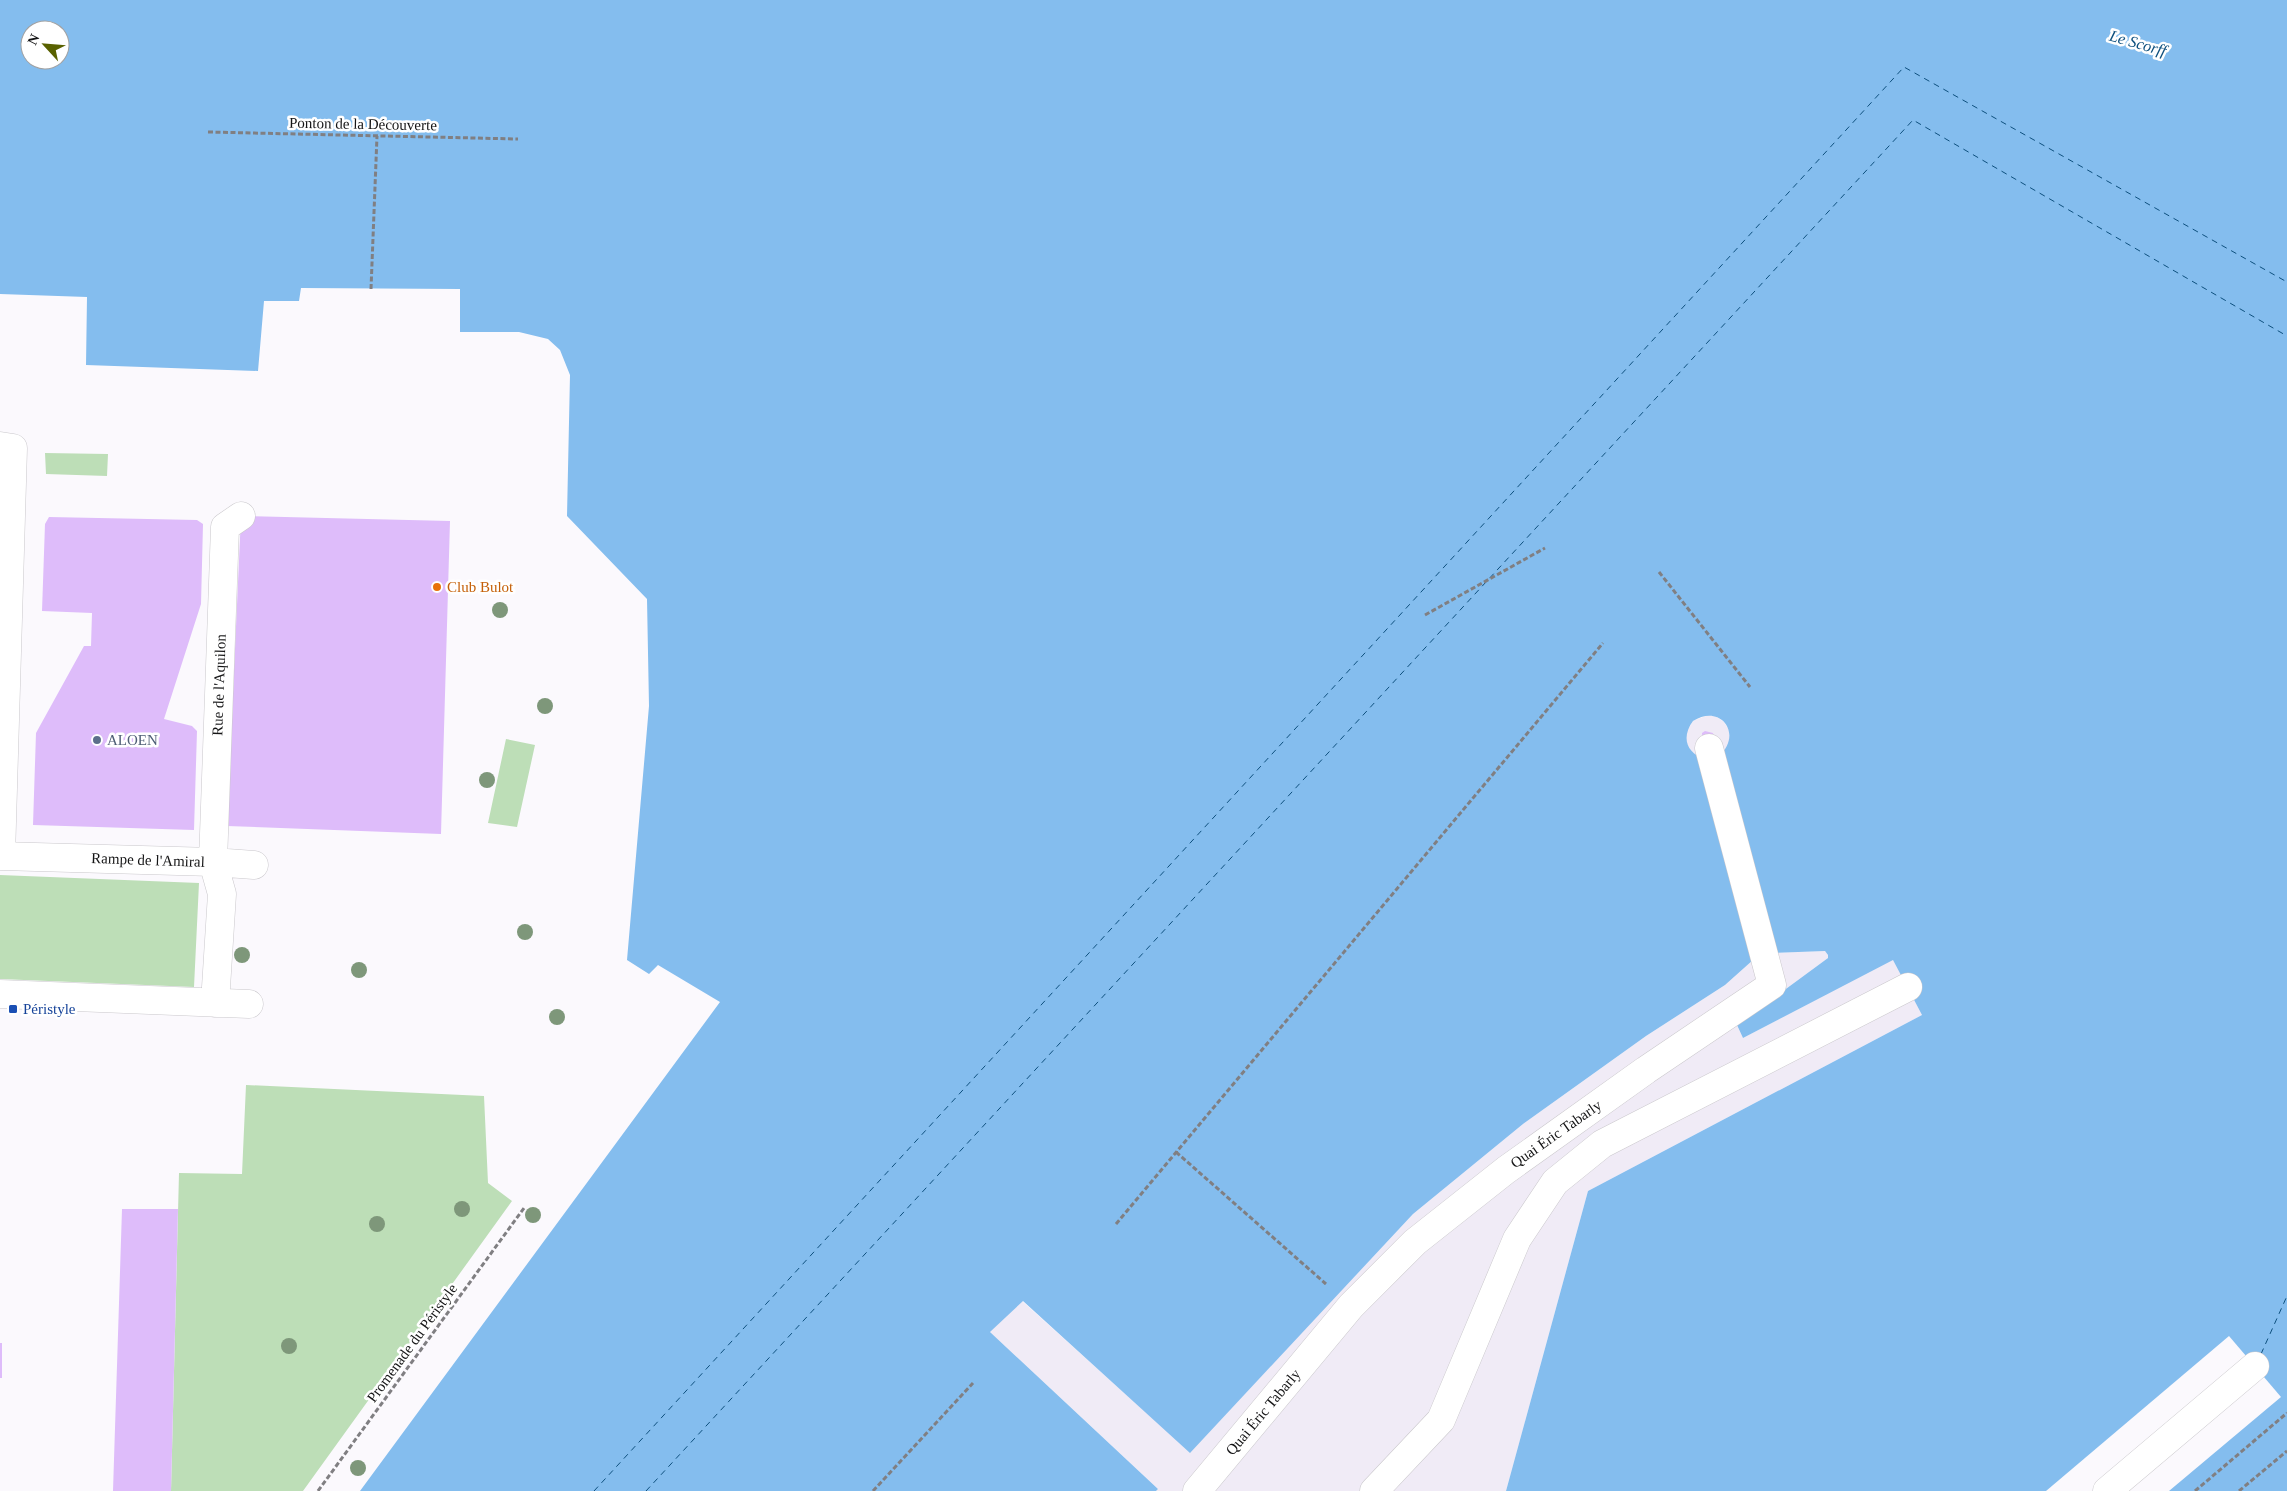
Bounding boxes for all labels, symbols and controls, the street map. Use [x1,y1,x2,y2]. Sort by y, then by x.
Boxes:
north arrow [20,20,70,70]
water label: Le Scorff [2106,27,2171,61]
text: N [25,32,43,47]
street label: Ponton de la Découverte [289,115,437,133]
place label: Club Bulot [447,579,514,595]
marker: Club Bulot [431,581,443,593]
street label: Rue de l'Aquilon [209,633,229,736]
place label: ALOEN [107,732,158,748]
marker: ALOEN [91,734,103,746]
street label: Rampe de l'Amiral [91,850,205,870]
place label: Péristyle [23,1001,76,1017]
marker: Péristyle [7,1003,19,1015]
street label: Quai Éric Tabarly [1508,1096,1605,1171]
street label: Promenade du Péristyle [364,1280,461,1405]
street label: Quai Éric Tabarly [1222,1366,1304,1458]

